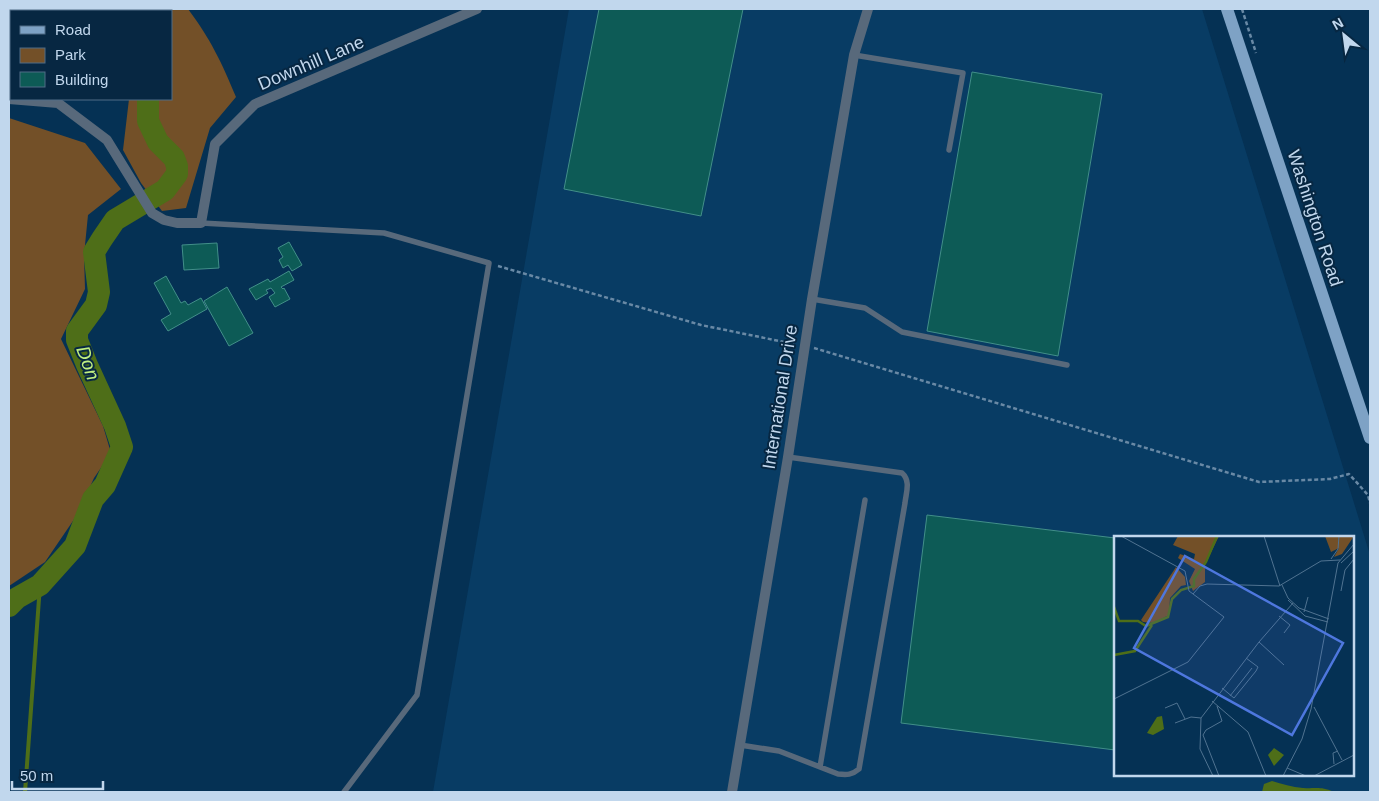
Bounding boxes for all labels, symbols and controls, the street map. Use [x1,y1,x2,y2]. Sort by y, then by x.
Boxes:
legend [10,10,172,100]
north arrow [1319,10,1369,60]
text: N [1329,14,1346,33]
text: Road [55,21,91,38]
street label: Downhill Lane [255,32,367,94]
text: Park [55,46,86,63]
text: Building [55,71,108,88]
street label: Washington Road [1283,147,1347,289]
street label: International Drive [759,323,801,471]
water label: Don [72,343,104,383]
inset map [1114,536,1354,776]
scale bar [12,758,104,790]
text: 50 m [20,767,53,784]

